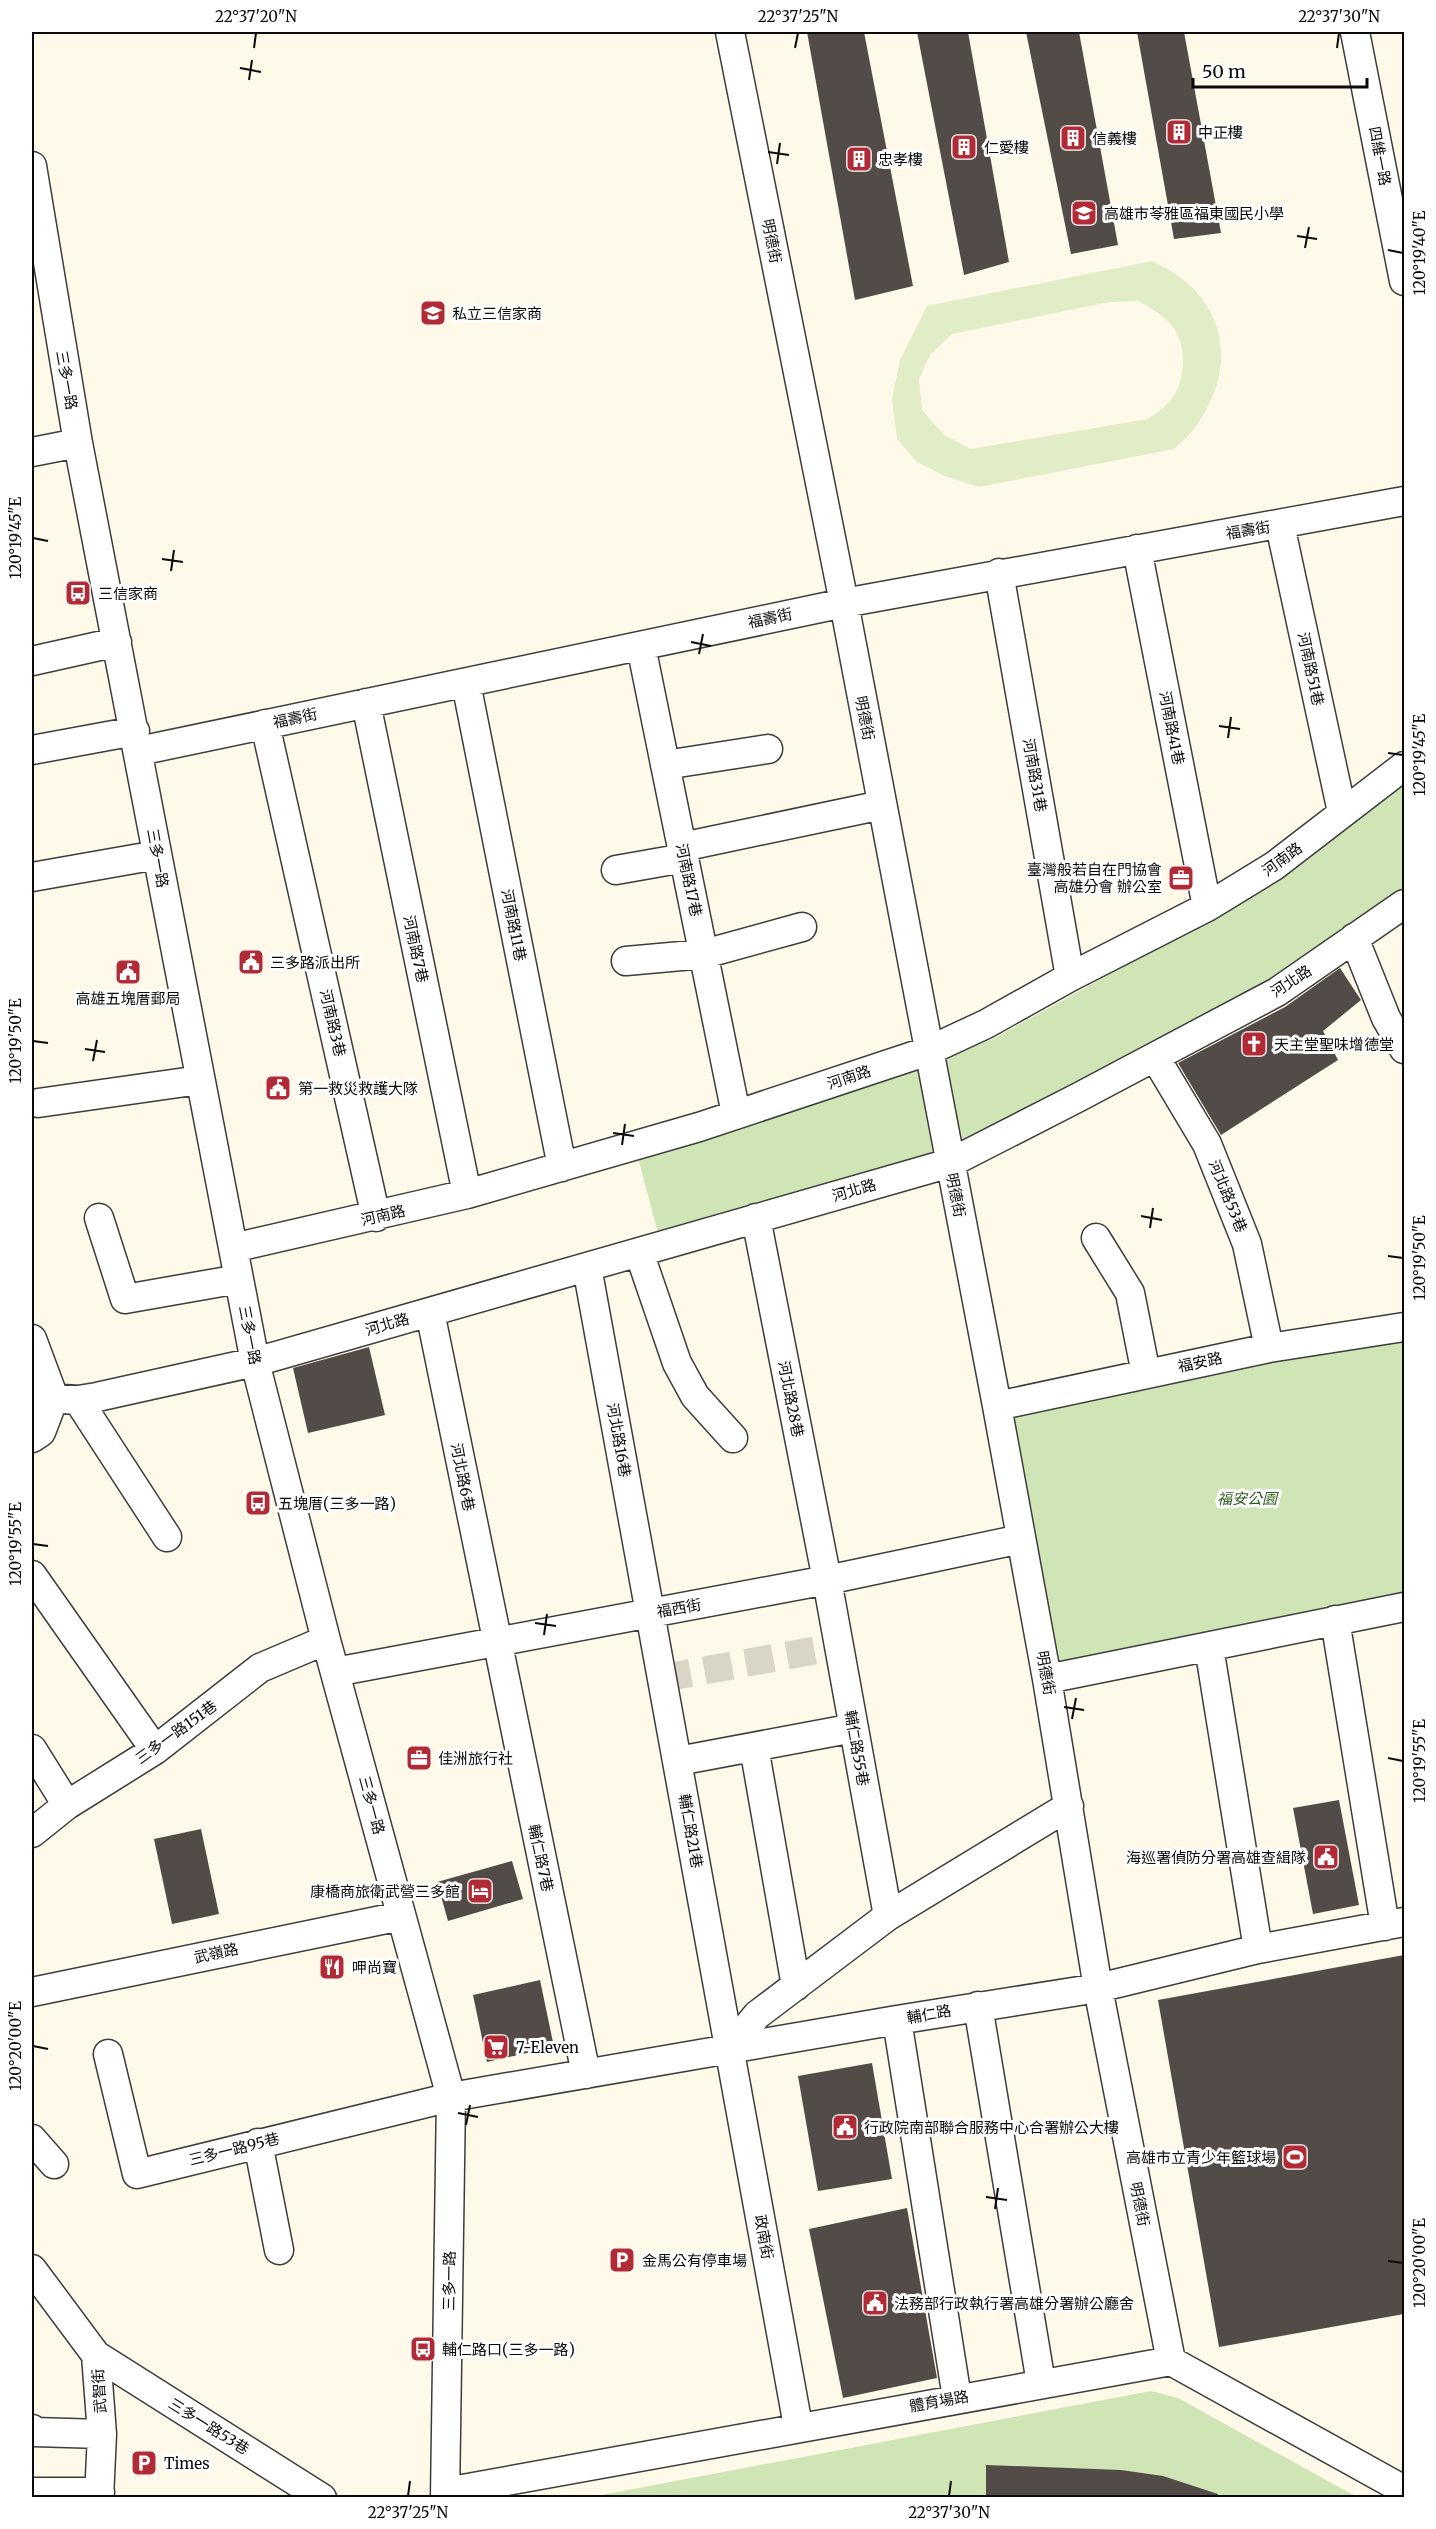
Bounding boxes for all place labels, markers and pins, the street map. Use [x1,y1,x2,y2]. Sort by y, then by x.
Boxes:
building icon: 中正樓 [1164,117,1194,147]
building icon: 信義樓 [1058,123,1088,153]
place label: 中正樓 [1198,123,1243,142]
place label: 信義樓 [1092,129,1137,148]
building icon: 仁愛樓 [949,132,979,162]
place label: 仁愛樓 [984,138,1029,157]
building icon: 忠孝樓 [844,144,874,174]
place label: 忠孝樓 [878,150,923,169]
school or university icon: 高雄市苓雅區福東國民小學 [1069,198,1099,228]
place label: 高雄市苓雅區福東國民小學 [1104,204,1284,223]
school or university icon: 私立三信家商 [418,298,448,328]
place label: 私立三信家商 [452,304,542,323]
bus stop icon: 三信家商 [63,578,93,608]
place label: 三信家商 [98,584,158,603]
place label: 臺灣般若自在門協會 高雄分會 辦公室 [1027,860,1162,896]
office icon: 臺灣般若自在門協會 高雄分會 辦公室 [1166,863,1196,893]
public building icon: 三多路派出所 [236,947,266,977]
place label: 三多路派出所 [270,953,360,972]
public building icon: 高雄五塊厝郵局 [113,957,143,987]
place label: 高雄五塊厝郵局 [75,989,181,1008]
church icon: 天主堂聖味增德堂 [1239,1029,1269,1059]
place label: 天主堂聖味增德堂 [1274,1035,1394,1054]
public building icon: 第一救災救護大隊 [263,1073,293,1103]
place label: 第一救災救護大隊 [298,1079,418,1098]
bus stop icon: 五塊厝(三多一路) [243,1488,273,1518]
place label: 五塊厝(三多一路) [278,1494,396,1513]
office icon: 佳洲旅行社 [404,1743,434,1773]
place label: 佳洲旅行社 [438,1749,513,1768]
public building icon: 海巡署偵防分署高雄查緝隊 [1311,1842,1341,1872]
place label: 海巡署偵防分署高雄查緝隊 [1126,1848,1306,1867]
hotel icon: 康橋商旅衛武營三多館 [465,1876,495,1906]
place label: 康橋商旅衛武營三多館 [310,1882,460,1901]
restaurant icon: 呷尚寶 [317,1952,347,1982]
place label: 呷尚寶 [352,1958,397,1977]
supermarket icon: 7-Eleven [481,2032,511,2062]
place label: 7-Eleven [516,2038,579,2057]
public building icon: 行政院南部聯合服務中心合署辦公大樓 [830,2112,860,2142]
place label: 行政院南部聯合服務中心合署辦公大樓 [864,2118,1119,2137]
sports icon: 高雄市立青少年籃球場 [1280,2142,1310,2172]
place label: 高雄市立青少年籃球場 [1126,2148,1276,2167]
parking icon: 金馬公有停車場 [607,2245,637,2275]
place label: 金馬公有停車場 [642,2251,747,2270]
public building icon: 法務部行政執行署高雄分署辦公廳舍 [860,2288,890,2318]
place label: 法務部行政執行署高雄分署辦公廳舍 [894,2294,1134,2313]
bus stop icon: 輔仁路口(三多一路) [408,2334,438,2364]
place label: 輔仁路口(三多一路) [442,2340,575,2359]
parking icon: Times [129,2448,159,2478]
place label: Times [164,2454,210,2473]

